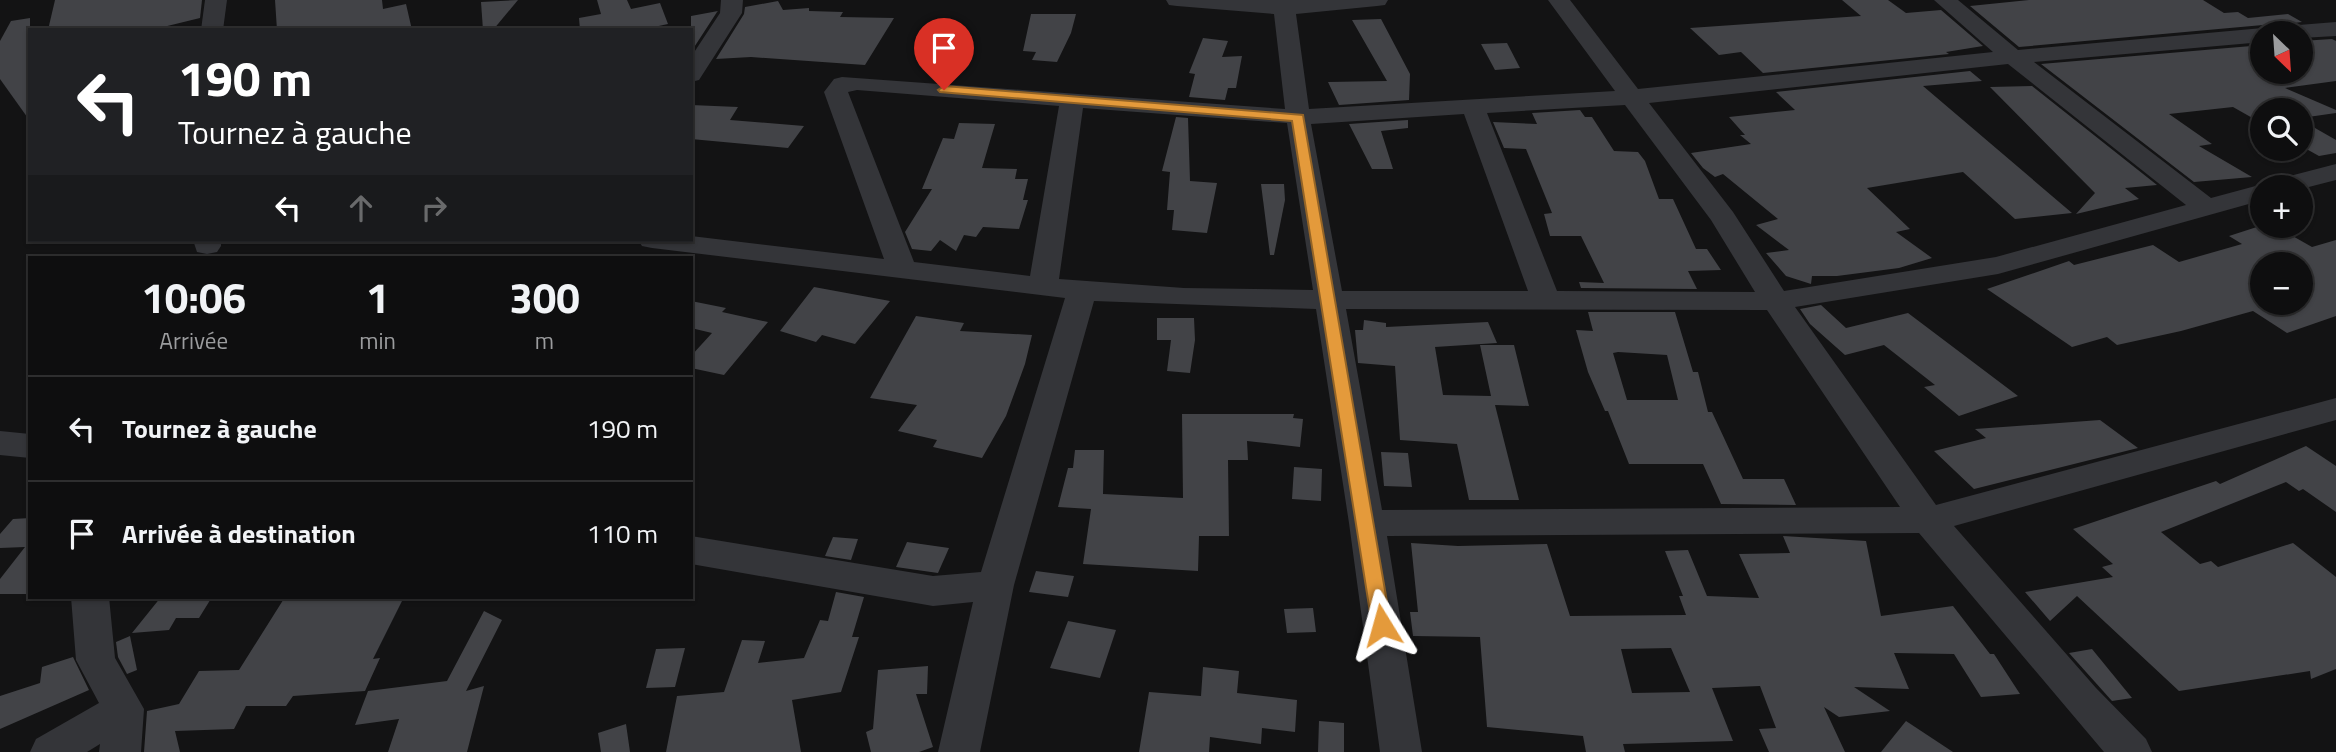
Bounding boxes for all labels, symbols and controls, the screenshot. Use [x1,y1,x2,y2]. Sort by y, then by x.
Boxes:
pin [914,18,974,90]
north arrow [2250,21,2314,84]
map controls [2250,21,2313,315]
icon: arrive [925,29,963,67]
text: 190 m [178,40,312,115]
icon: left [63,56,154,147]
button: search [2250,98,2313,161]
text: Tournez à gauche [178,108,412,156]
button: + [2250,175,2313,238]
icon: left [269,189,307,227]
icon: ahead [342,189,380,227]
icon: right [415,189,453,227]
button: − [2250,252,2313,315]
text: 10:06 [141,265,246,329]
text: 1 [366,265,389,329]
text: 300 [509,265,580,329]
text: Arrivée [159,323,228,358]
text: min [359,323,396,358]
text: m [535,323,554,358]
text: Tournez à gauche [122,409,317,448]
text: 190 m [587,409,658,448]
icon: left [63,410,101,448]
text: Arrivée à destination [122,514,356,553]
text: 110 m [587,514,658,553]
icon: arrive [63,515,101,553]
position arrow [1345,588,1419,662]

